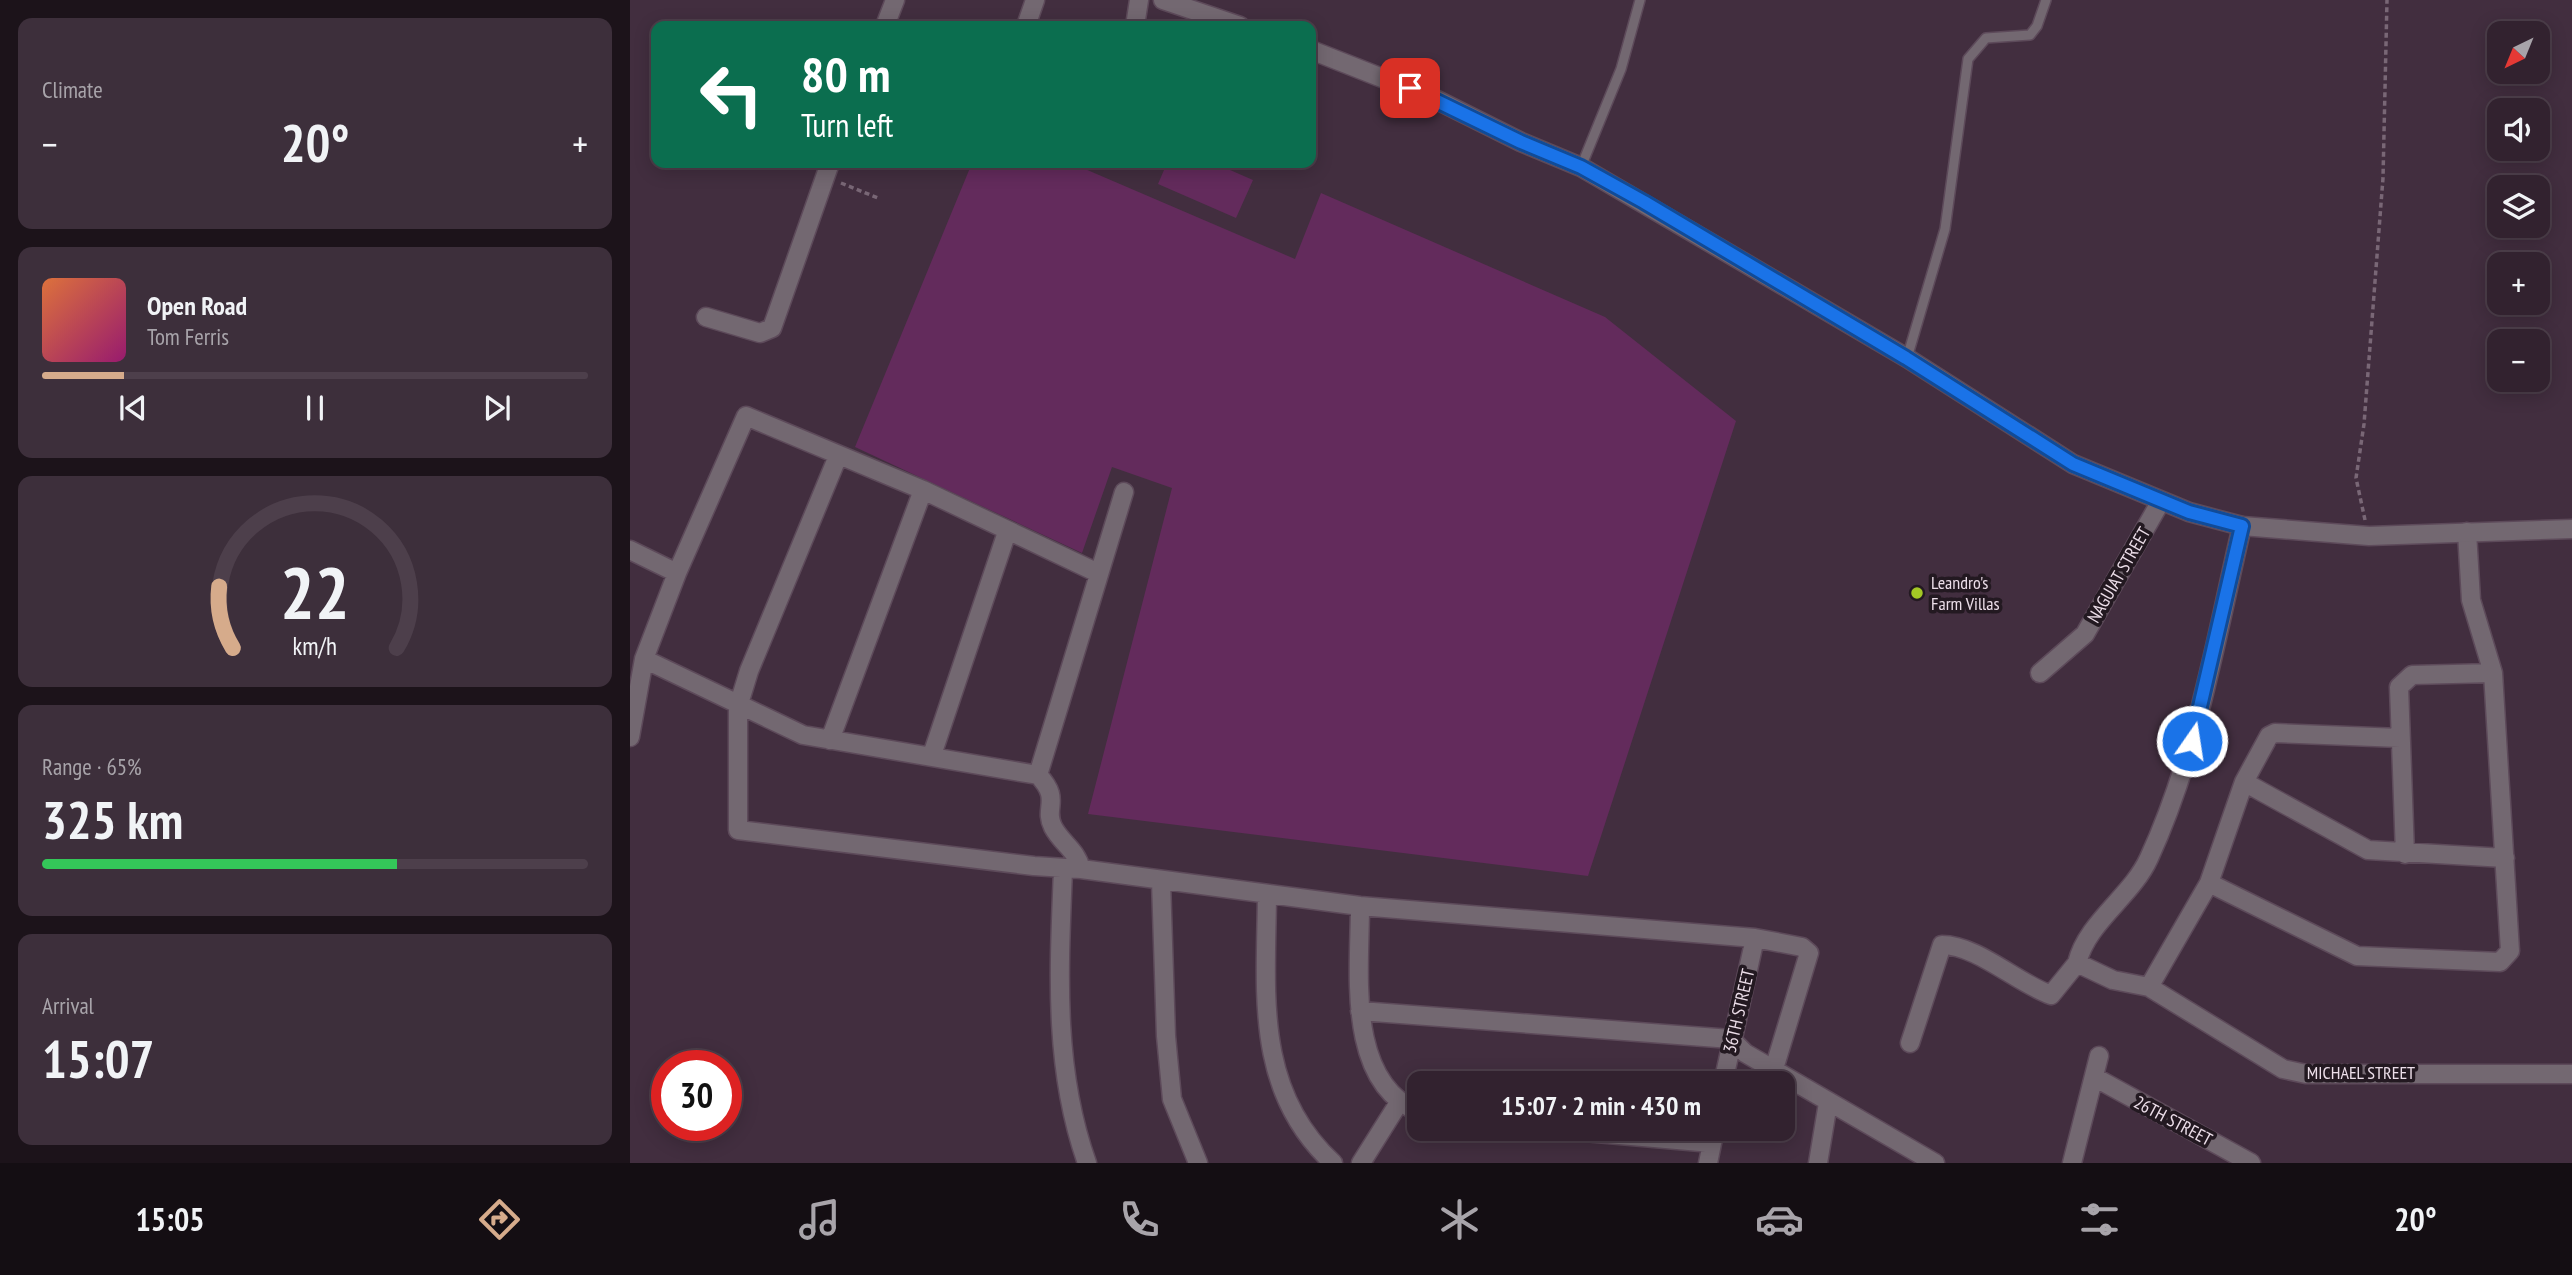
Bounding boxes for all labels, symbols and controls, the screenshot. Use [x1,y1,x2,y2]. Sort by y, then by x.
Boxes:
north arrow [2487,21,2550,84]
map controls [2487,21,2550,392]
text: 80 m [801,42,890,106]
icon: left [686,49,777,140]
pin [1380,58,1440,118]
icon: arrive [1391,69,1429,107]
text: Climate [42,75,103,104]
button: sound [2487,98,2550,161]
text: Turn left [801,104,893,146]
text: 20° [281,109,349,176]
text: − [42,119,58,168]
text: + [572,119,588,168]
button: layers [2487,175,2550,238]
button: + [2487,252,2550,315]
text: Open Road [147,289,247,322]
text: Tom Ferris [147,322,229,351]
button: − [2487,329,2550,392]
icon: previous [114,389,152,427]
icon: pause [296,389,334,427]
icon: next [478,389,516,427]
street label: NAGUIAT STREET [2082,523,2155,627]
text: 22 [280,544,350,638]
place label: Leandro's Farm Villas [1931,571,2000,615]
marker: Leandro's Farm Villas [1909,585,1925,601]
text: km/h [293,629,337,661]
position arrow [2155,704,2229,778]
text: Range · 65% [42,752,142,781]
text: 325 km [42,786,183,853]
street label: 36TH STREET [1718,967,1759,1055]
text: Arrival [42,991,94,1020]
text: 15:07 [42,1025,154,1092]
speed limit sign: 30 [651,1050,742,1141]
street label: MICHAEL STREET [2307,1061,2415,1084]
text: 15:07 · 2 min · 430 m [1501,1089,1701,1122]
street label: 26TH STREET [2130,1090,2216,1151]
icon: directions [475,1195,524,1244]
icon: music [795,1195,844,1244]
icon: phone [1115,1195,1164,1244]
icon: climate [1435,1195,1484,1244]
icon: car [1755,1195,1804,1244]
icon: filters [2075,1195,2124,1244]
text: 15:05 [135,1198,205,1240]
text: 20° [2394,1198,2437,1240]

